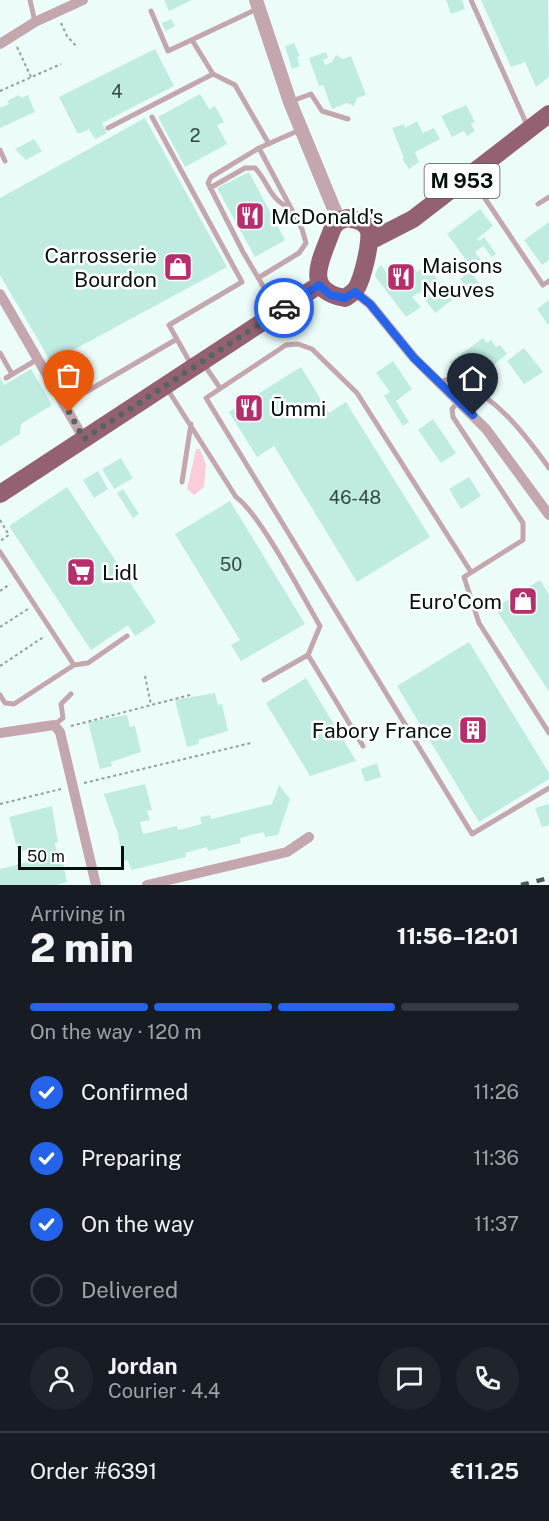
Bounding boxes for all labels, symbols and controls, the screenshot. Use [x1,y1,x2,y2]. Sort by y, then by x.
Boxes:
house number: 4 [111,81,123,102]
house number: 2 [190,125,200,146]
road number: M 953 [424,164,500,198]
restaurant icon: McDonald's [234,200,266,232]
place label: McDonald's [271,204,383,229]
place label: Carrosserie Bourdon [45,243,157,292]
shop icon: Carrosserie Bourdon [162,251,194,283]
place label: Maisons Neuves [422,253,502,302]
restaurant icon: Maisons Neuves [385,261,417,293]
courier [254,278,314,338]
icon: car [268,292,301,325]
pin [43,350,94,412]
pin [447,353,498,415]
icon: bag [52,359,85,392]
icon: home [456,362,489,395]
restaurant icon: Ūmmi [233,392,265,424]
place label: Ūmmi [270,396,326,421]
house number: 46-48 [329,487,381,508]
house number: 50 [220,554,242,575]
supermarket icon: Lidl [65,556,97,588]
place label: Lidl [102,560,138,585]
shop icon: Euro'Com [507,585,539,617]
place label: Euro'Com [409,589,502,614]
building icon: Fabory France [457,714,489,746]
place label: Fabory France [312,718,452,743]
scale bar [18,843,124,870]
text: 50 m [27,847,65,866]
text: Arriving in [30,902,125,926]
text: 11:56–12:01 [397,923,519,949]
text: 2 min [30,925,134,971]
text: On the way · 120 m [30,1020,202,1044]
icon: check [30,1076,63,1109]
text: Confirmed [81,1079,188,1105]
text: 11:26 [473,1080,519,1104]
icon: check [30,1142,63,1175]
text: Preparing [81,1145,182,1171]
text: 11:36 [473,1146,519,1170]
icon: check [30,1208,63,1241]
text: On the way [81,1211,194,1237]
text: 11:37 [474,1212,519,1236]
text: Delivered [81,1277,178,1303]
button: person [30,1347,93,1410]
button: chat [378,1347,441,1410]
button: phone [456,1347,519,1410]
text: Jordan [108,1353,177,1379]
text: Courier · 4.4 [108,1379,220,1403]
text: Order #6391 [30,1458,157,1484]
text: €11.25 [451,1458,519,1484]

